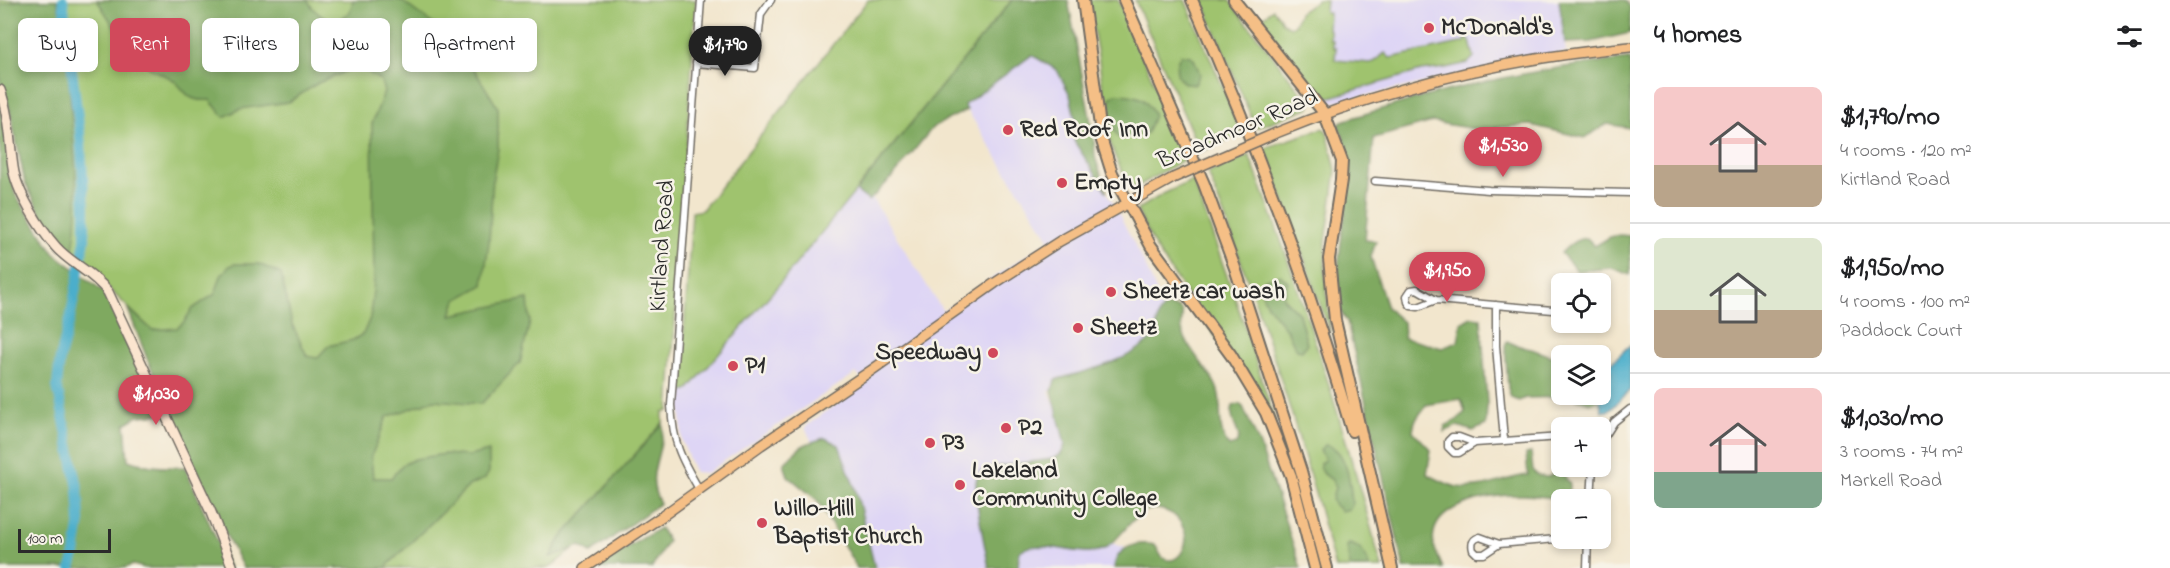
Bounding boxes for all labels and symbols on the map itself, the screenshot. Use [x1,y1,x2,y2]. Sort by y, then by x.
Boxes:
place label: McDonald's [1441,11,1553,46]
marker: McDonald's [1422,21,1436,35]
pin: $1,790 [676,26,774,77]
street label: Broadmoor Road [1151,80,1324,180]
place label: Red Roof Inn [1020,113,1148,148]
marker: Red Roof Inn [1001,123,1015,137]
pin: $1,530 [1454,127,1552,178]
place label: Empty [1074,166,1142,202]
marker: Empty [1055,176,1069,190]
street label: Kirtland Road [641,178,685,313]
pin: $1,950 [1398,252,1496,303]
place label: Sheetz car wash [1123,275,1285,310]
marker: Sheetz car wash [1104,285,1118,299]
place label: Sheetz [1090,311,1157,346]
marker: Sheetz [1071,321,1085,335]
place label: Speedway [875,336,981,372]
marker: Speedway [986,346,1000,360]
place label: P1 [745,349,765,384]
marker: P1 [726,359,740,373]
pin: $1,030 [107,375,205,426]
place label: P2 [1018,411,1042,446]
marker: P2 [999,421,1013,435]
place label: P3 [942,426,964,461]
marker: P3 [923,436,937,450]
place label: Lakeland Community College [972,454,1159,518]
marker: Lakeland Community College [953,478,967,492]
place label: Willo-Hill Baptist Church [773,492,923,555]
marker: Willo-Hill Baptist Church [755,516,769,530]
scale bar [18,526,111,554]

